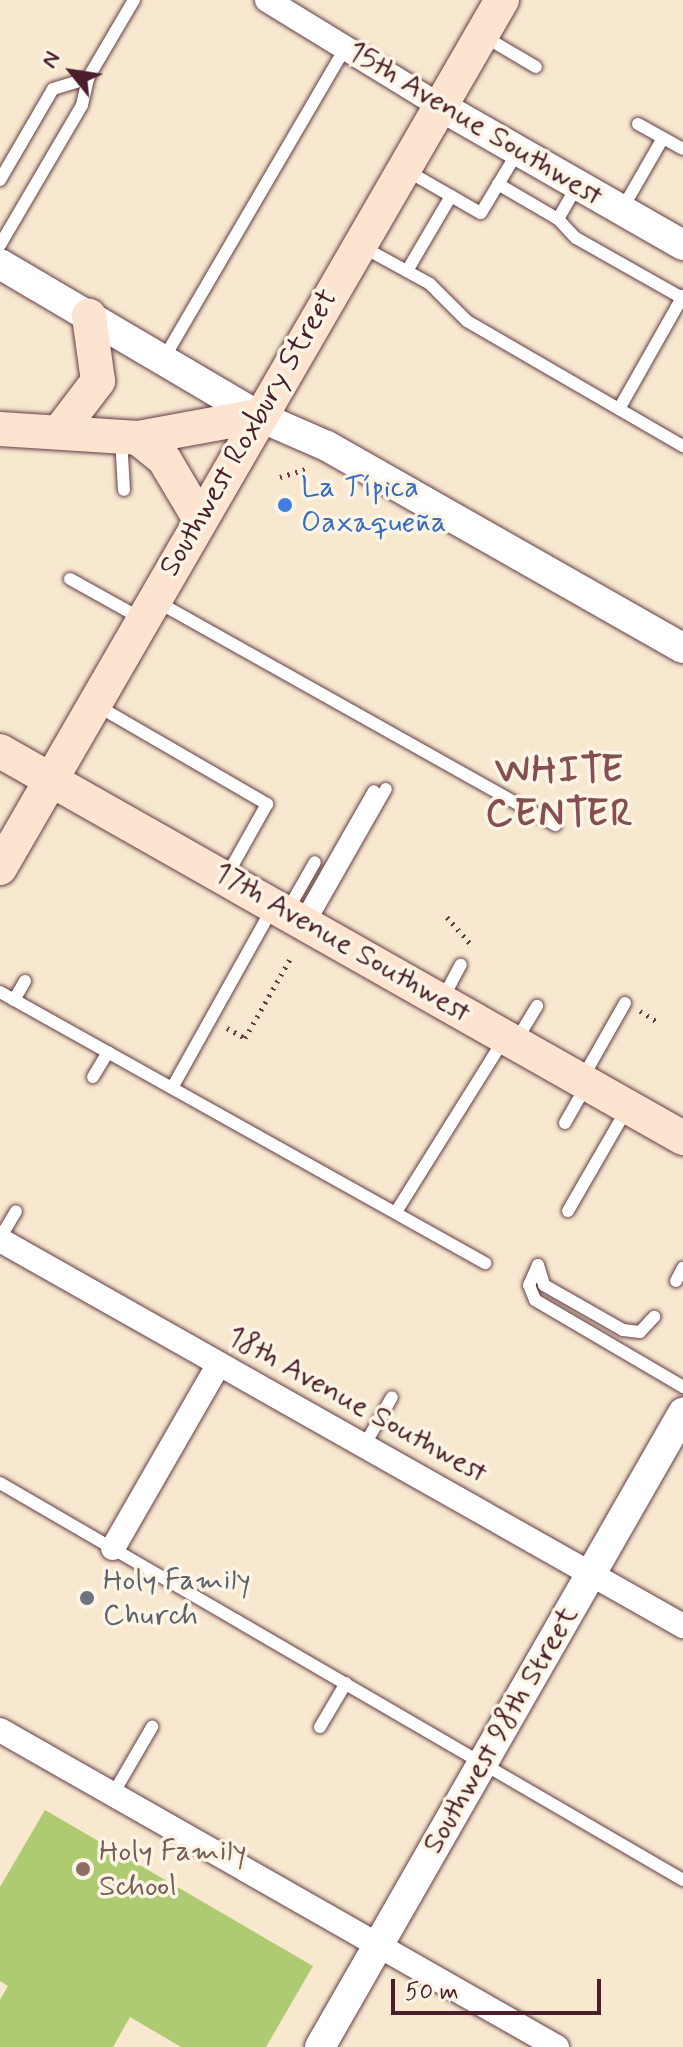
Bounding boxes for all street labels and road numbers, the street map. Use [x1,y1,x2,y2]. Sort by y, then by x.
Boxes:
street label: 15th Avenue Southwest [343,35,607,213]
street label: Southwest Roxbury Street [152,283,346,583]
street label: 17th Avenue Southwest [209,856,475,1030]
street label: 18th Avenue Southwest [223,1320,491,1490]
street label: Southwest 98th Street [415,1600,587,1860]

